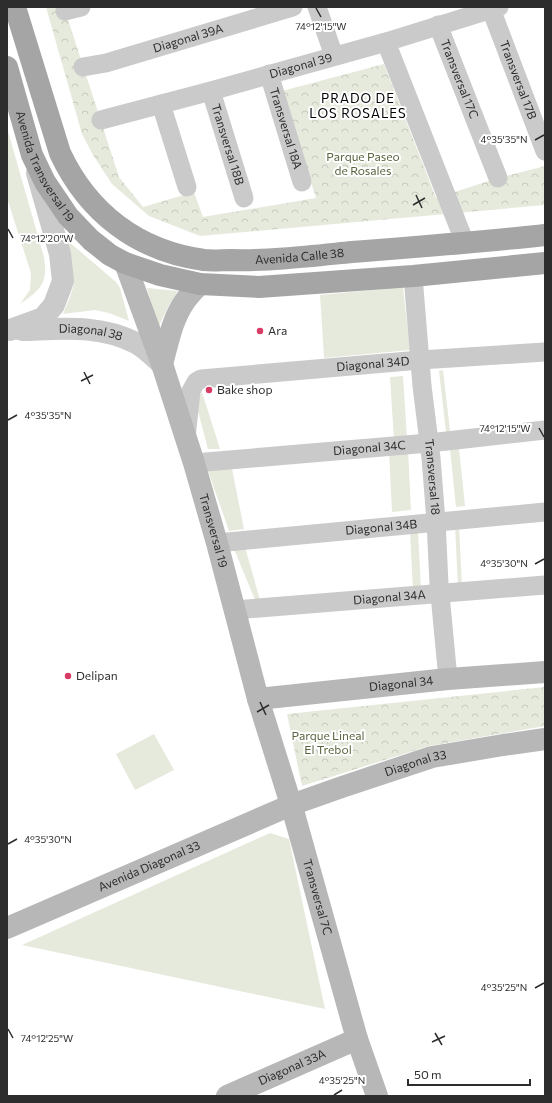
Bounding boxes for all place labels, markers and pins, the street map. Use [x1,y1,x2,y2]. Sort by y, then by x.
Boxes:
place label: Ara [268,323,287,337]
marker: Ara [255,326,265,336]
place label: Bake shop [217,382,273,396]
marker: Bake shop [204,385,214,395]
place label: Delipan [76,668,118,682]
marker: Delipan [63,671,73,681]

